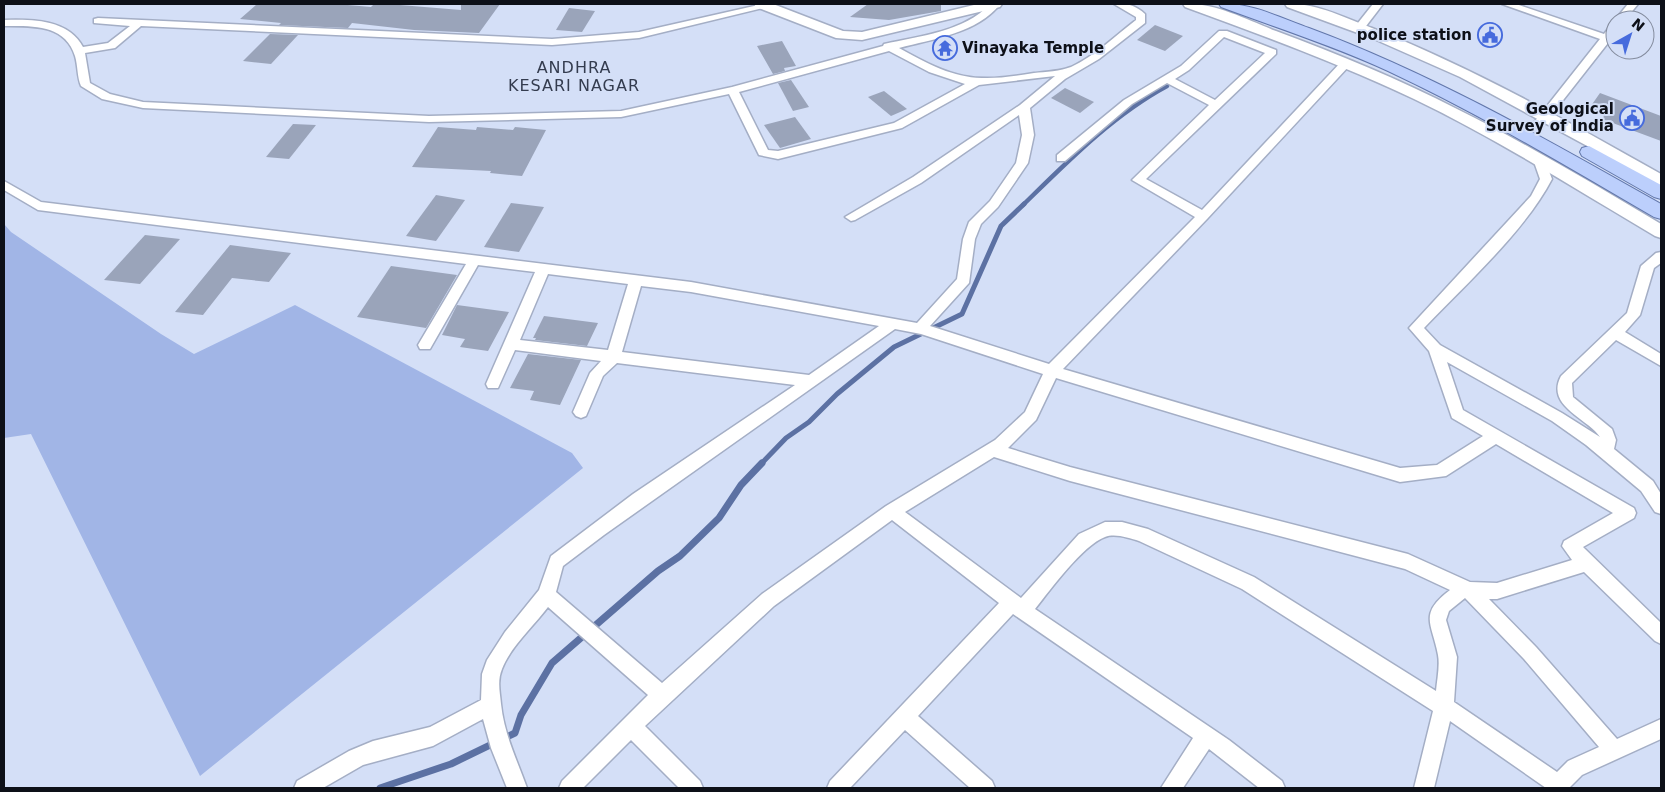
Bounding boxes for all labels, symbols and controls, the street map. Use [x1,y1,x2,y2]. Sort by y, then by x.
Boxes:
north arrow [1605,10,1655,60]
text: N [1629,15,1648,35]
public building icon: police station [1477,22,1503,48]
place label: police station [1357,26,1472,44]
temple icon: Vinayaka Temple [932,35,958,61]
place label: Vinayaka Temple [962,39,1104,57]
district label: ANDHRA KESARI NAGAR [508,58,640,95]
place label: Geological Survey of India [1486,100,1614,135]
public building icon: Geological Survey of India [1619,105,1645,131]

